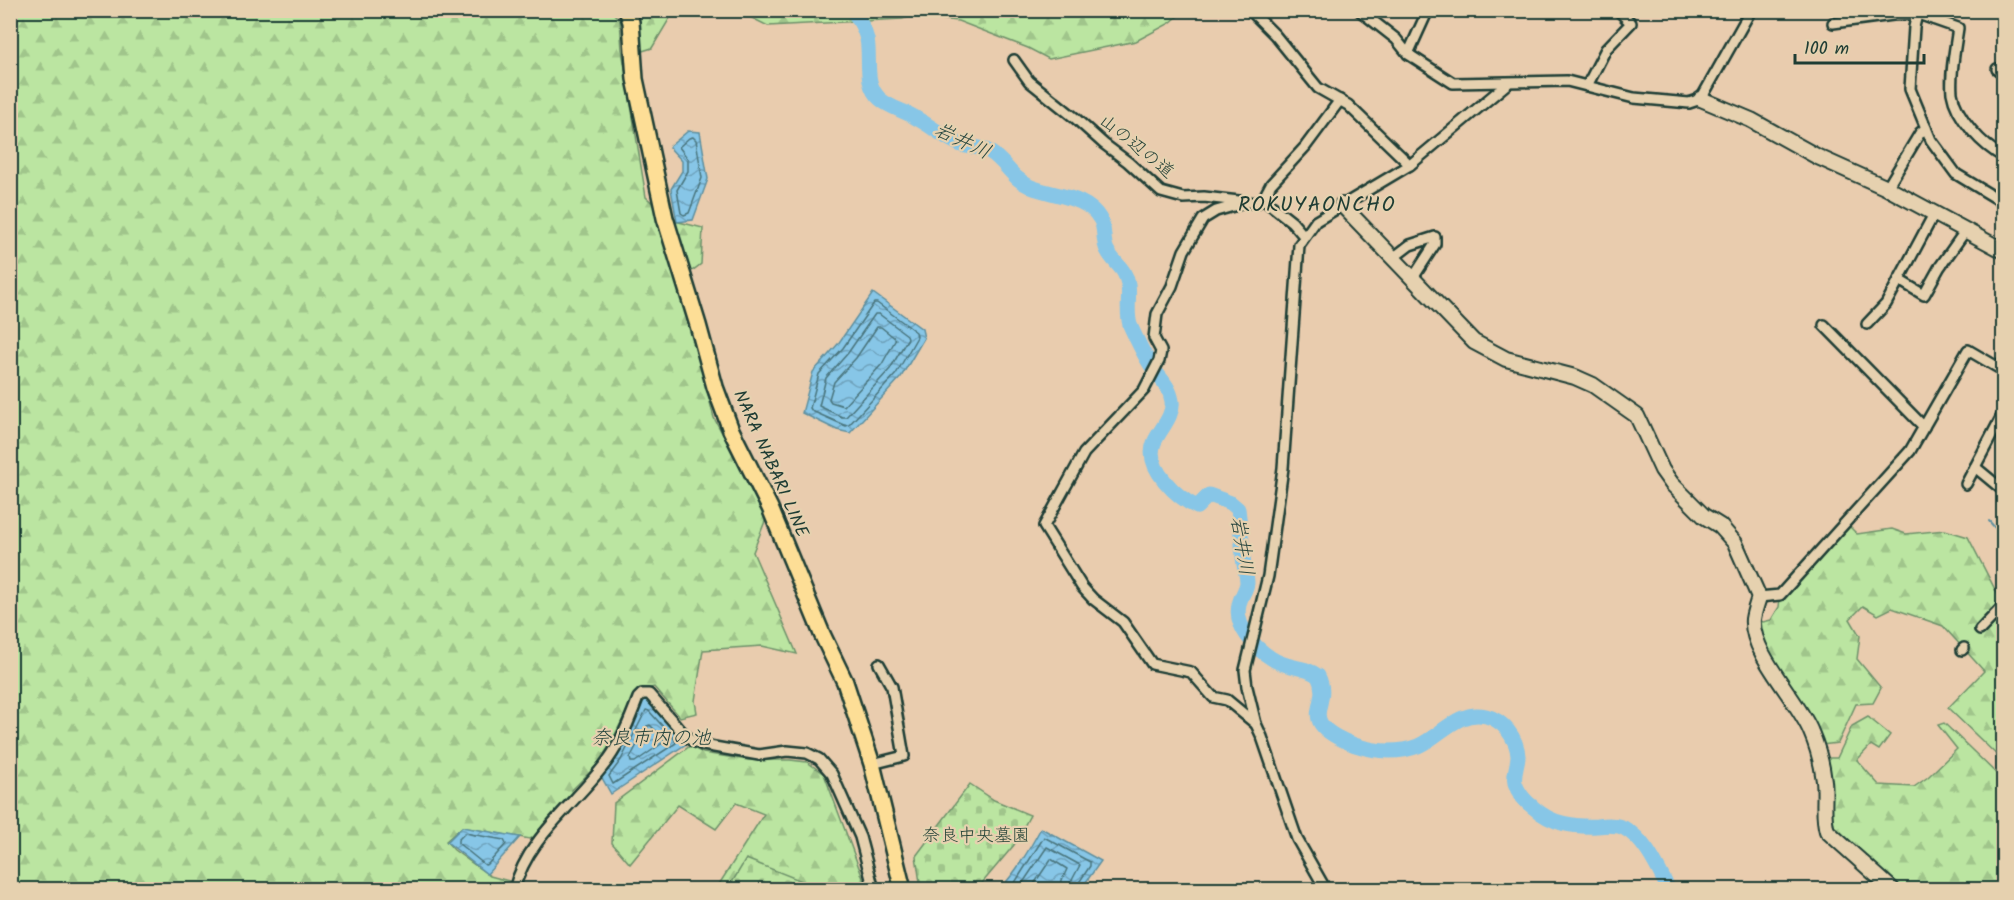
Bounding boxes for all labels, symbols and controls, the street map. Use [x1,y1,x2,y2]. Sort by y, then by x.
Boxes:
scale bar [1795,27,1924,65]
text: 100 m [1804,35,1849,64]
street label: 山の辺の道 [1092,107,1180,187]
water label: 岩井川 [928,115,996,169]
district label: ROKUYAONCHO [1238,189,1396,222]
street label: NARA NABARI LINE [724,386,816,543]
water label: 岩井川 [1221,514,1261,578]
water label: 奈良市内の池 [591,723,712,755]
park label: 奈良中央墓園 [922,822,1030,851]

